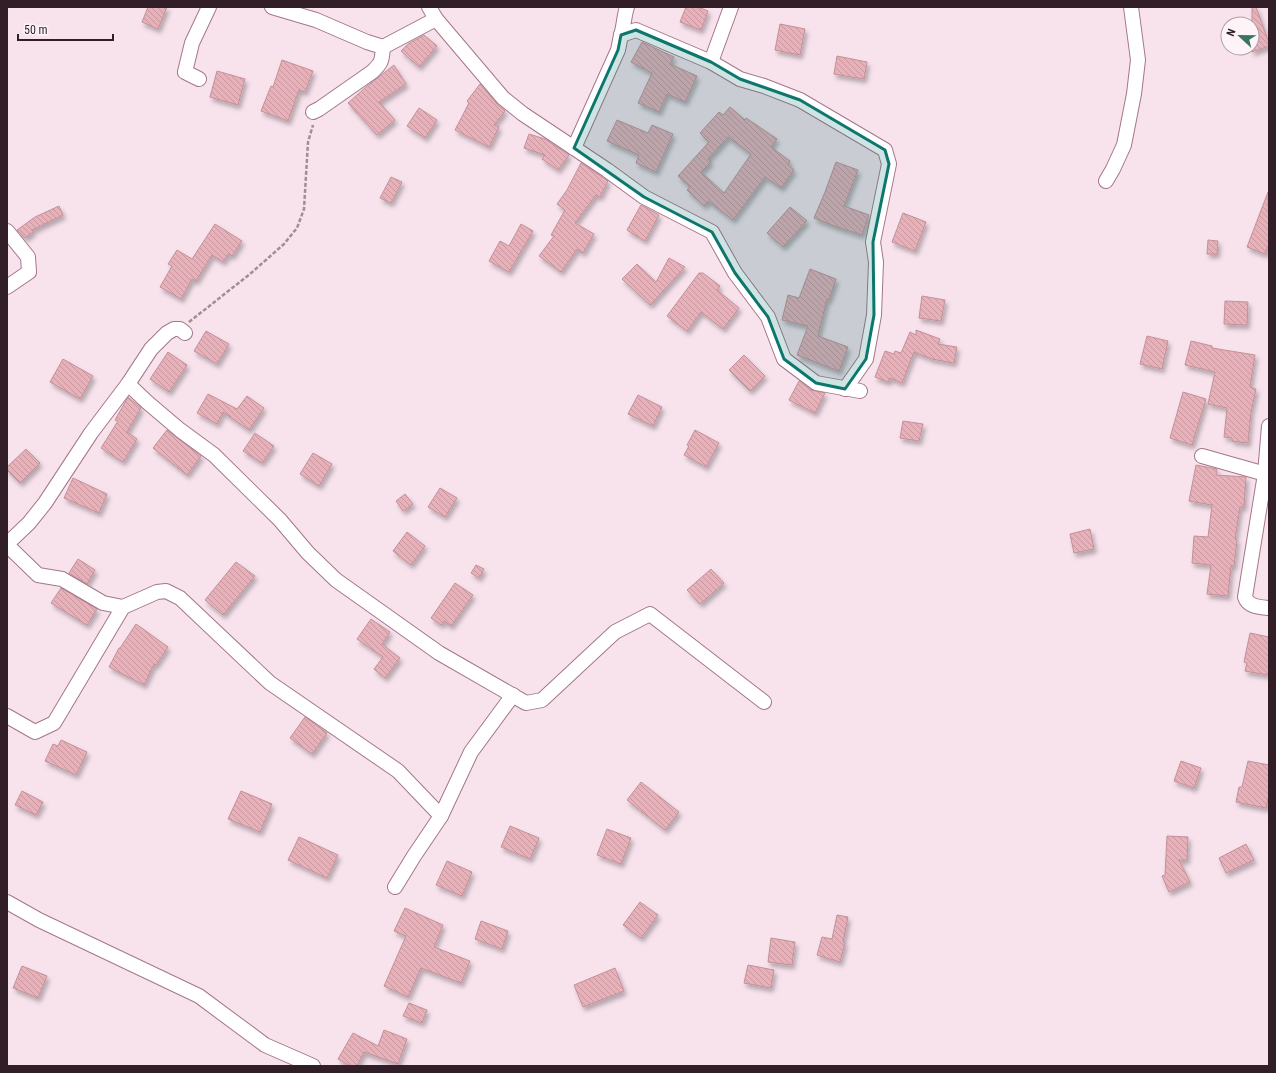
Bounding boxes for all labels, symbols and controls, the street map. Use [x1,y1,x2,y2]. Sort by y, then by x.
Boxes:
scale bar [18,16,113,42]
north arrow [1220,16,1260,56]
text: 50 m [24,23,48,37]
text: N [1224,27,1239,38]

